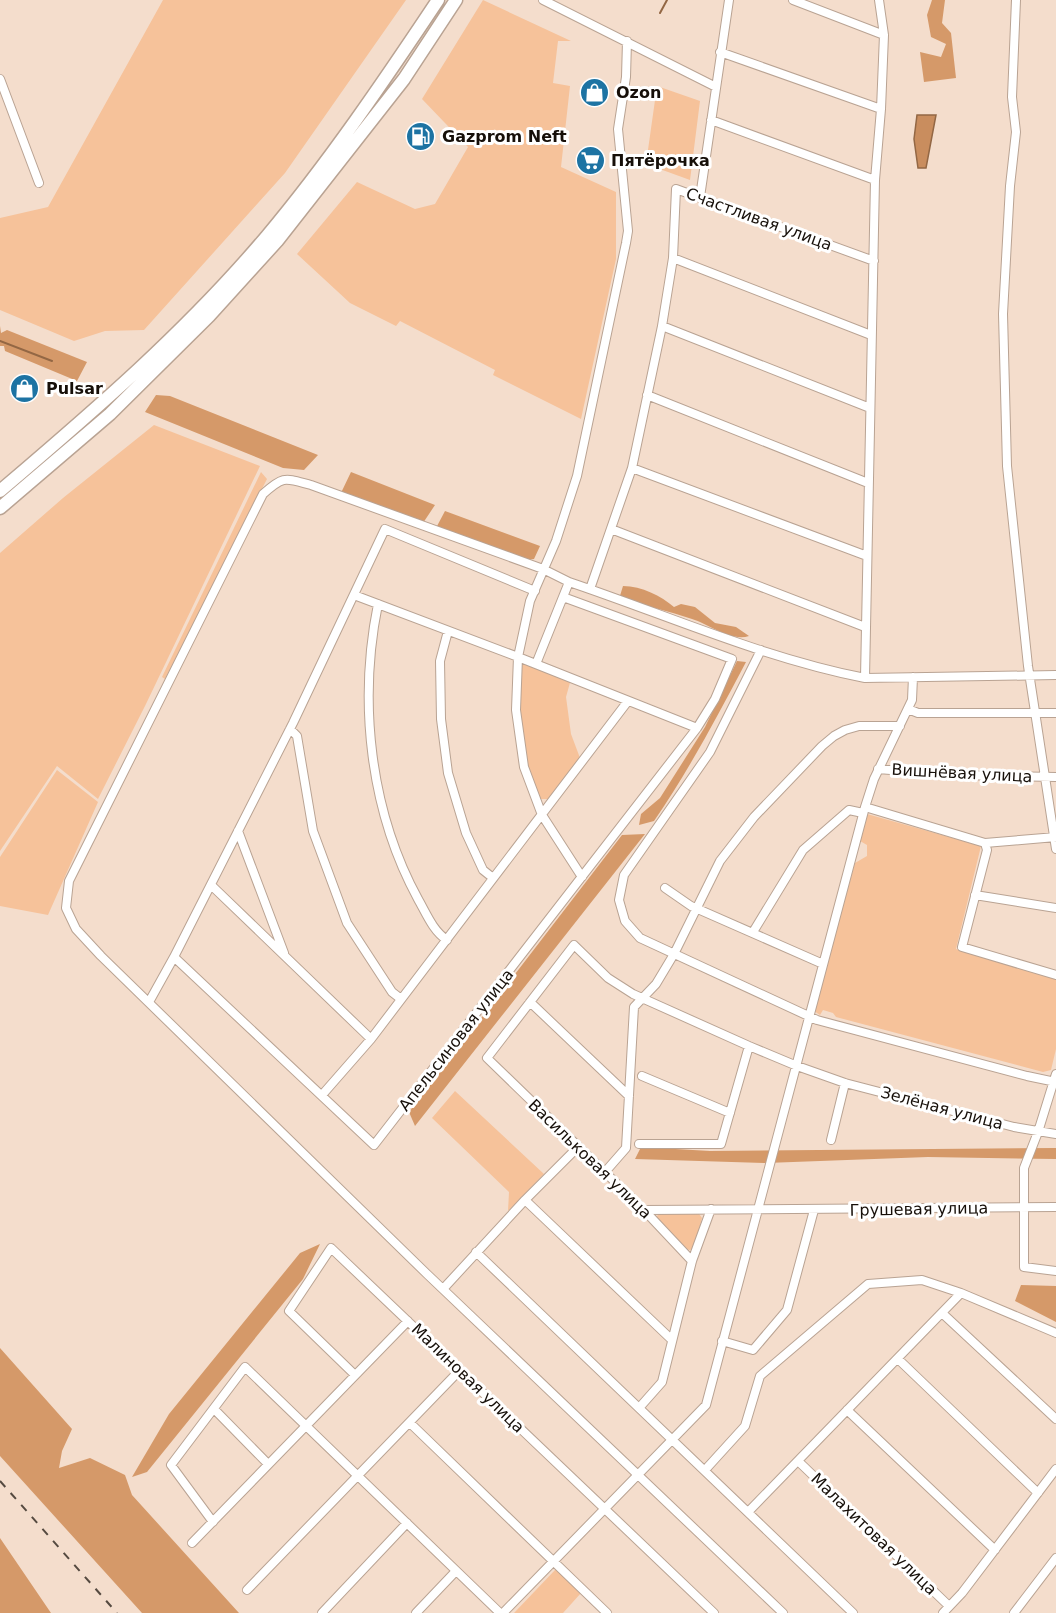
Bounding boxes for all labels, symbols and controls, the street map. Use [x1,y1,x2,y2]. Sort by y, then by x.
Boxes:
shop icon: Ozon [579,76,611,108]
place label: Ozon [616,83,661,102]
fuel station icon: Gazprom Neft [405,120,437,152]
place label: Gazprom Neft [442,127,567,146]
supermarket icon: Пятёрочка [574,144,606,176]
place label: Пятёрочка [611,151,710,170]
street label: Счастливая улица [683,184,835,254]
shop icon: Pulsar [9,372,41,404]
place label: Pulsar [46,379,103,398]
street label: Вишнёвая улица [891,760,1033,786]
street label: Апельсиновая улица [395,965,517,1115]
street label: Зелёная улица [879,1083,1005,1133]
street label: Васильковая улица [524,1095,656,1223]
street label: Грушевая улица [850,1198,988,1220]
street label: Малиновая улица [408,1319,528,1437]
street label: Малахитовая улица [807,1469,941,1599]

